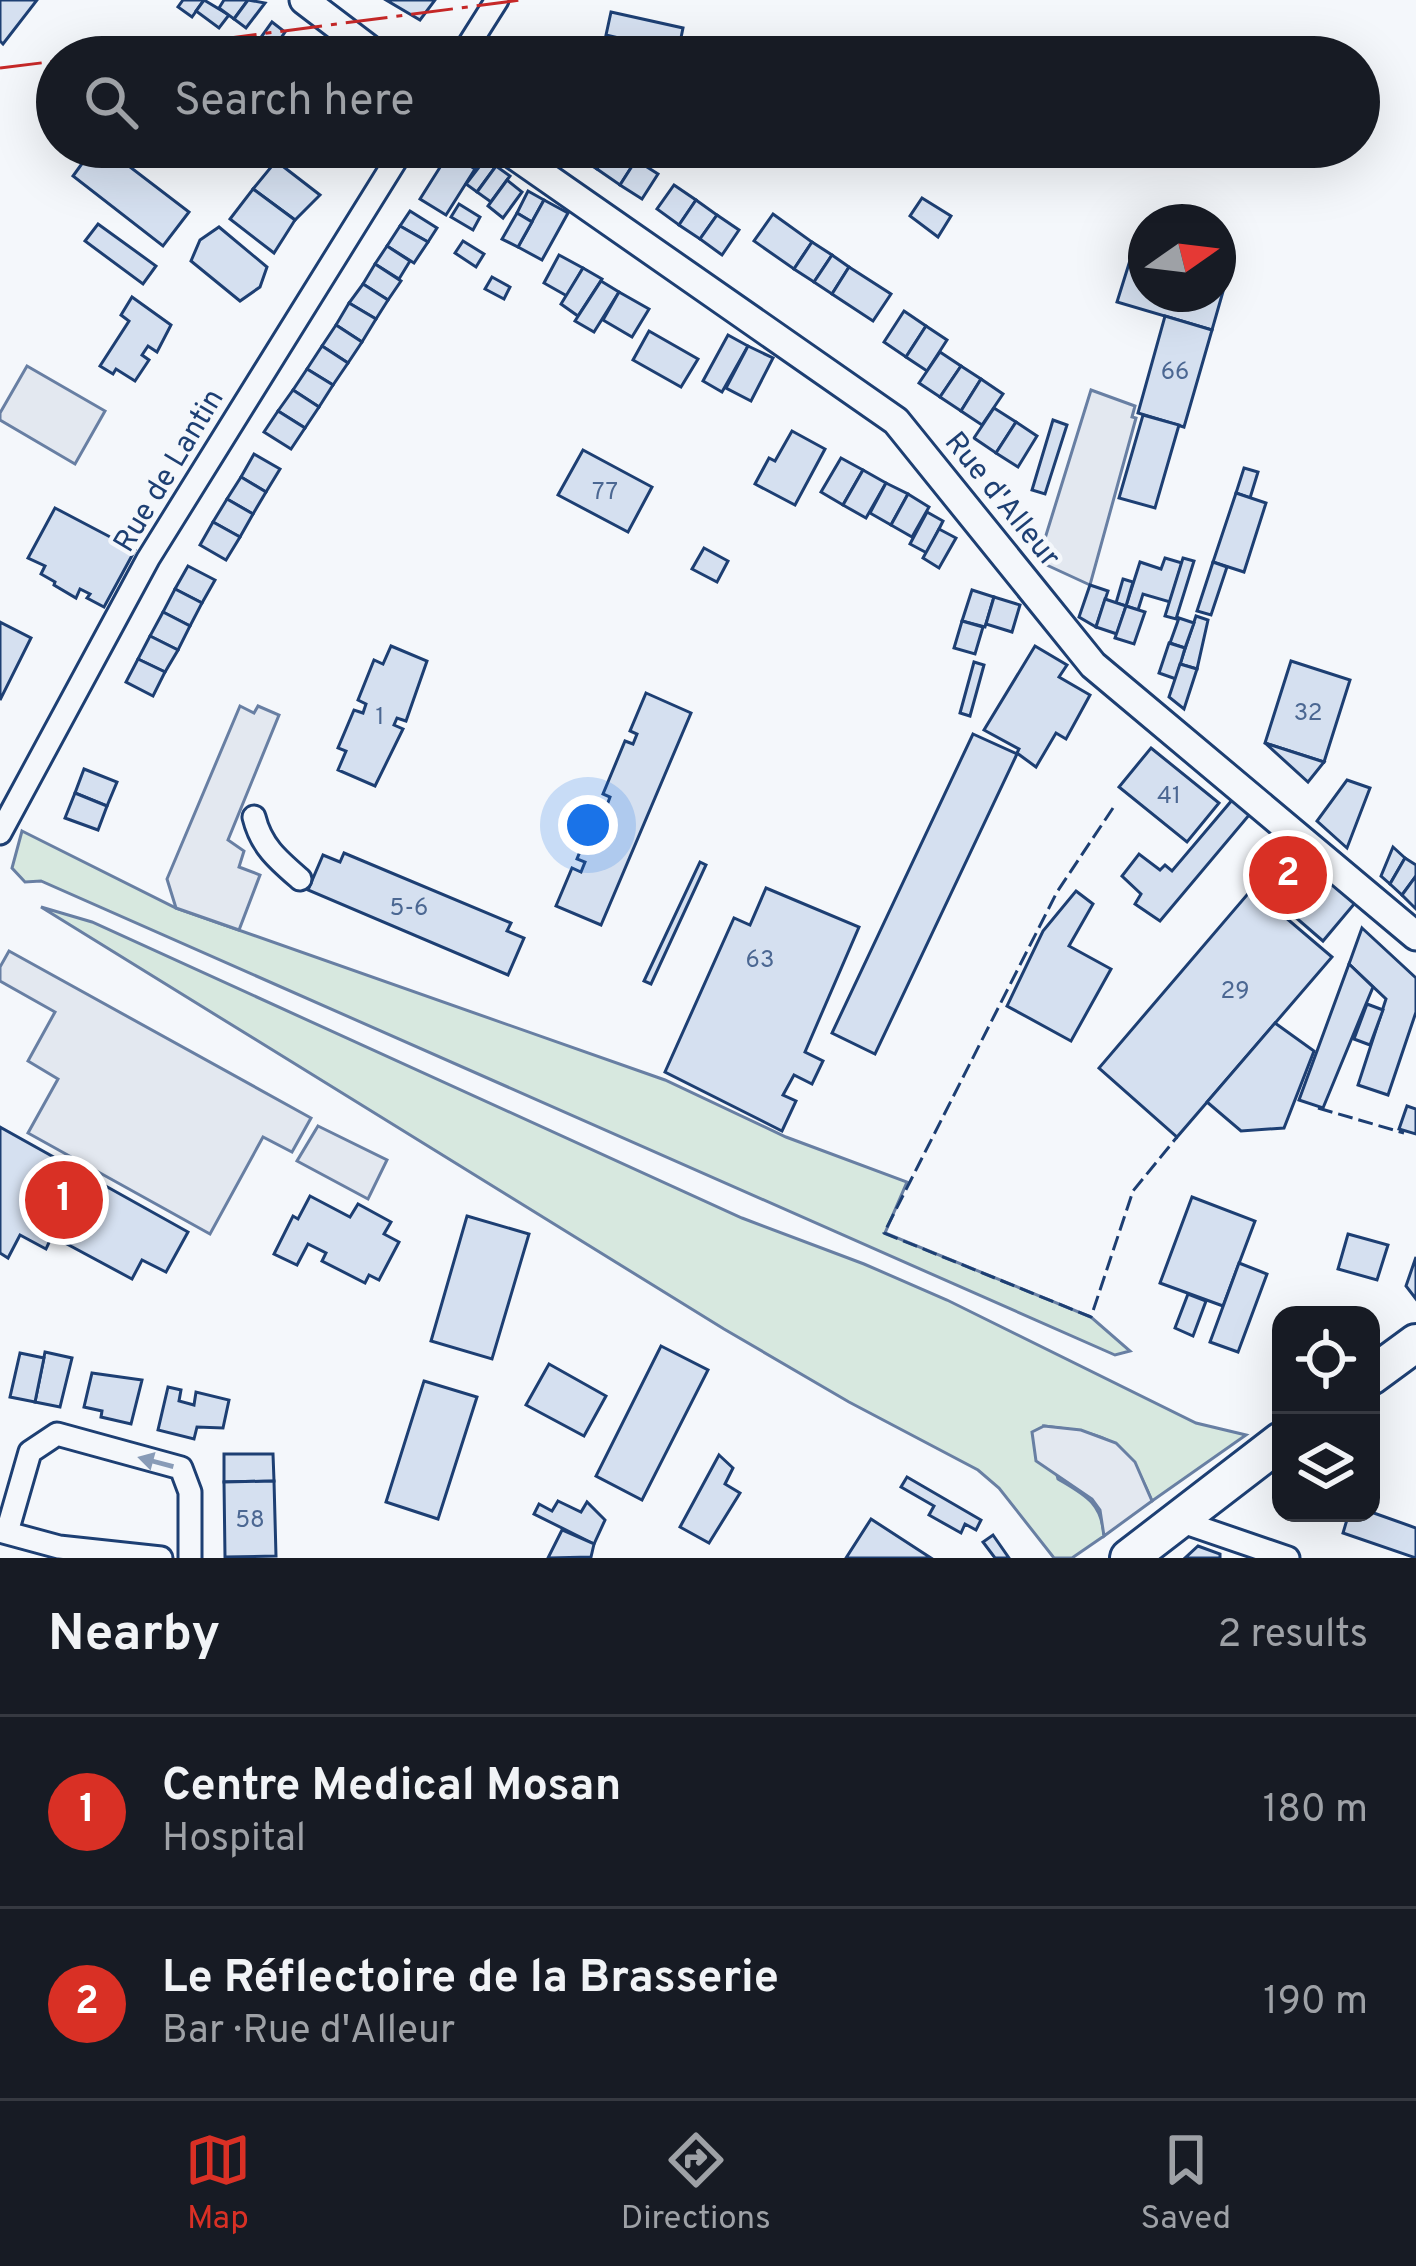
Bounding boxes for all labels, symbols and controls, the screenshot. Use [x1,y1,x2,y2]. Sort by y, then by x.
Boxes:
search box [36,36,1380,168]
icon: search [78,69,144,135]
text: Search here [174,74,414,131]
north arrow [1128,204,1236,312]
house number: 66 [1161,358,1189,388]
street label: Rue de Lantin [107,383,233,560]
street label: Rue d'Alleur [935,425,1067,576]
house number: 77 [592,478,618,508]
house number: 32 [1294,699,1322,729]
house number: 1 [376,703,384,733]
house number: 41 [1157,782,1181,812]
your location [558,795,618,855]
pin: 2 [1249,830,1327,920]
house number: 5-6 [390,894,428,924]
house number: 63 [746,946,774,976]
house number: 29 [1220,977,1250,1007]
pin: 1 [25,1155,103,1245]
map controls [1272,1306,1380,1522]
button: locate [1272,1306,1380,1414]
button: layers [1272,1414,1380,1522]
one-way arrow [137,1451,174,1470]
house number: 58 [235,1506,265,1536]
text: Nearby [48,1604,220,1669]
text: 2 results [1217,1612,1368,1661]
text: Centre Medical Mosan [162,1759,621,1816]
text: 1 [79,1787,95,1836]
text: 180 m [1263,1787,1368,1836]
text: Hospital [162,1816,306,1865]
text: Le Réflectoire de la Brasserie [162,1951,779,2008]
text: 2 [75,1979,99,2028]
text: 190 m [1263,1979,1368,2028]
text: Bar · Rue d'Alleur [162,2008,455,2057]
tab: Map [185,2127,251,2241]
tab: Directions [621,2127,771,2241]
tab: Saved [1140,2127,1231,2241]

